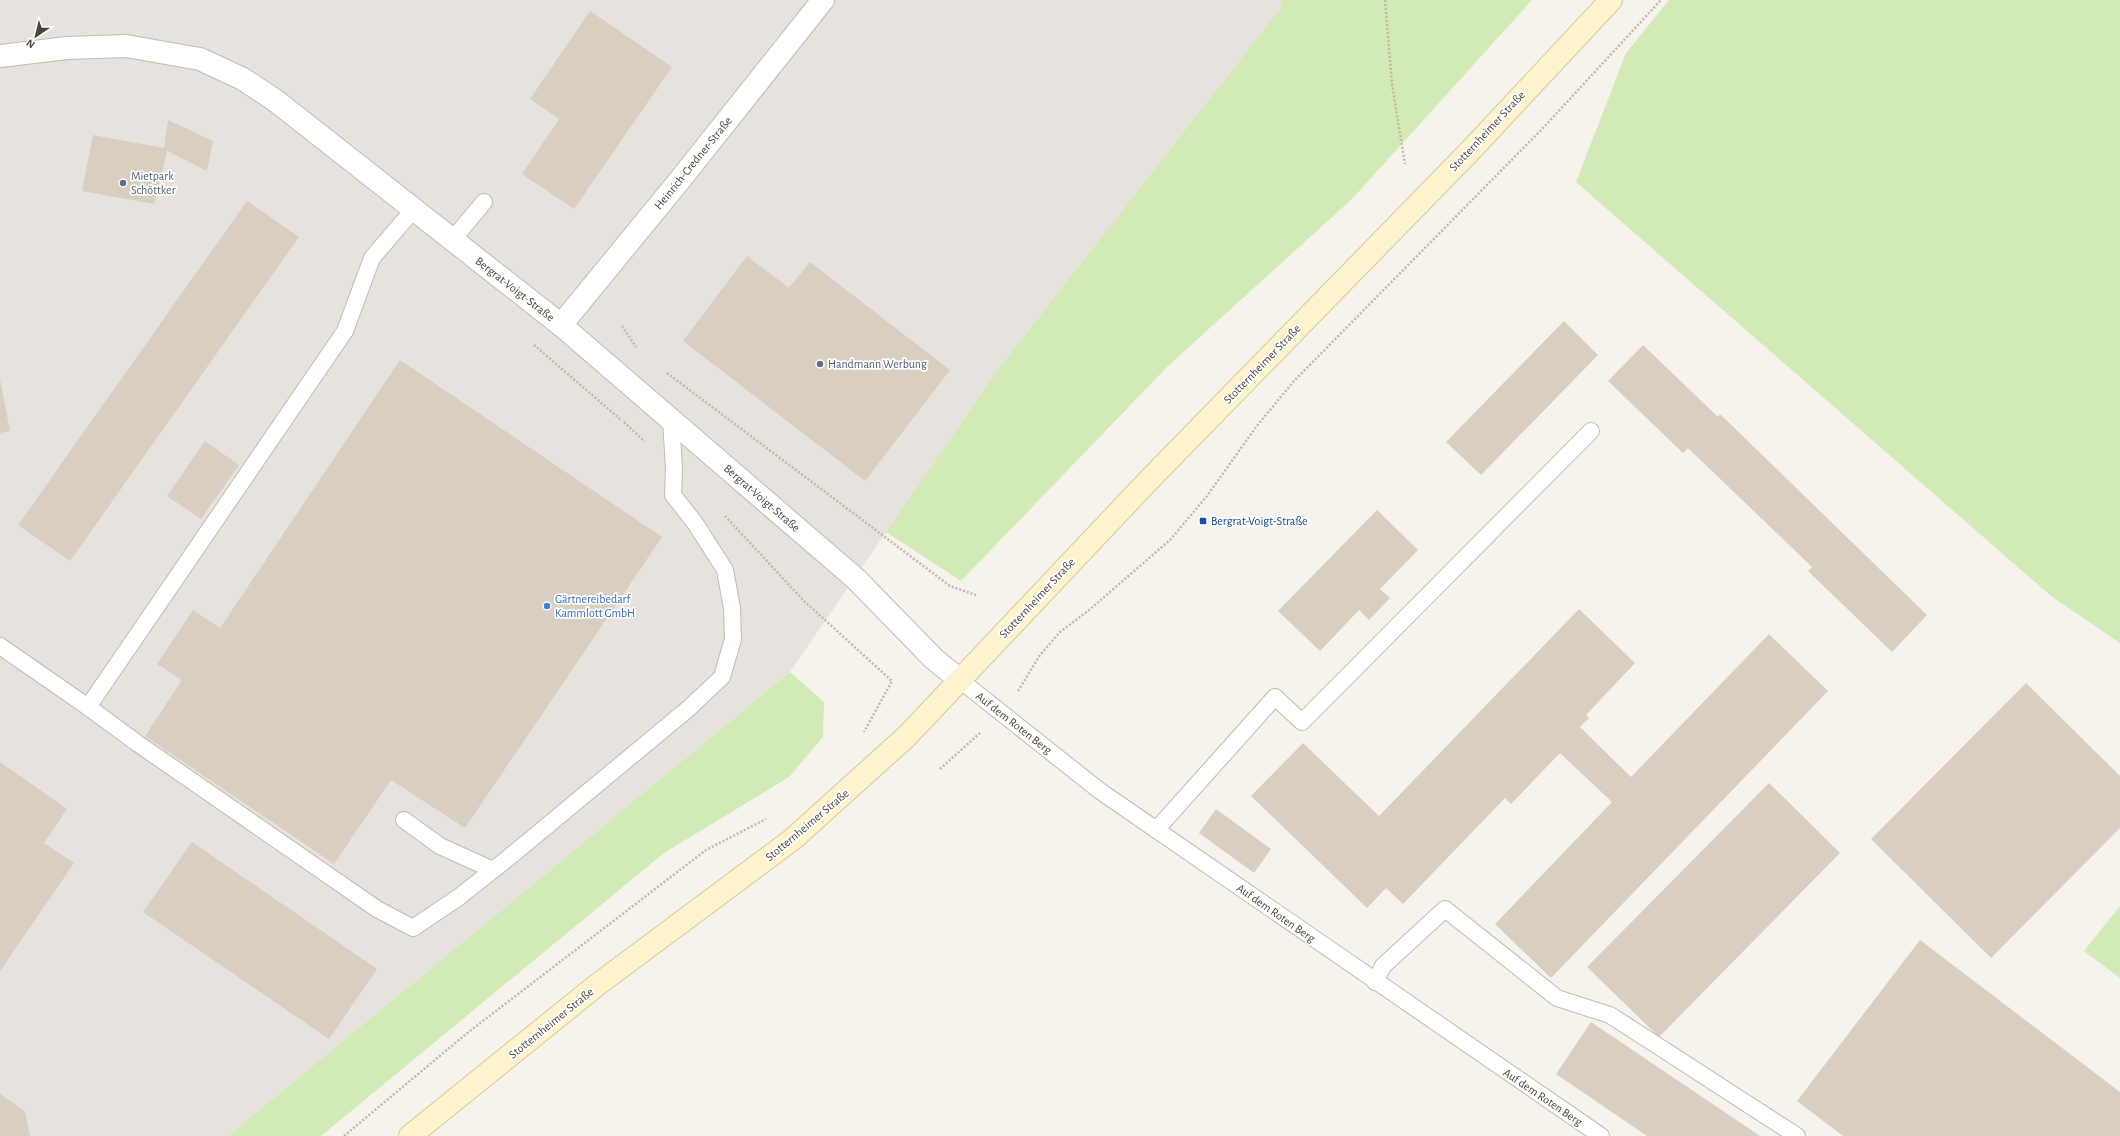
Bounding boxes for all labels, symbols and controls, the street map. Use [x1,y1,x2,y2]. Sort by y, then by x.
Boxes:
north arrow [16,16,56,56]
text: N [24,37,37,50]
street label: Stotternheimer Straße [1447,89,1527,173]
street label: Heinrich-Credner-Straße [652,114,734,212]
place label: Mietpark Schöttker [131,170,176,196]
marker: Mietpark Schöttker [118,178,128,188]
street label: Bergrat-Voigt-Straße [473,255,557,323]
street label: Stotternheimer Straße [1221,322,1303,406]
place label: Handmann Werbung [828,358,927,370]
marker: Handmann Werbung [815,359,825,369]
street label: Bergrat-Voigt-Straße [722,462,802,534]
place label: Bergrat-Voigt-Straße [1211,515,1307,527]
marker: Bergrat-Voigt-Straße [1198,516,1208,526]
street label: Stotternheimer Straße [997,556,1077,640]
place label: Gärtnereibedarf Kammlott GmbH [555,593,635,619]
marker: Gärtnereibedarf Kammlott GmbH [542,601,552,611]
street label: Auf dem Roten Berg [974,690,1054,756]
street label: Stotternheimer Straße [763,787,851,863]
street label: Auf dem Roten Berg [1235,881,1318,945]
street label: Stotternheimer Straße [506,985,596,1061]
street label: Auf dem Roten Berg [1501,1066,1585,1128]

